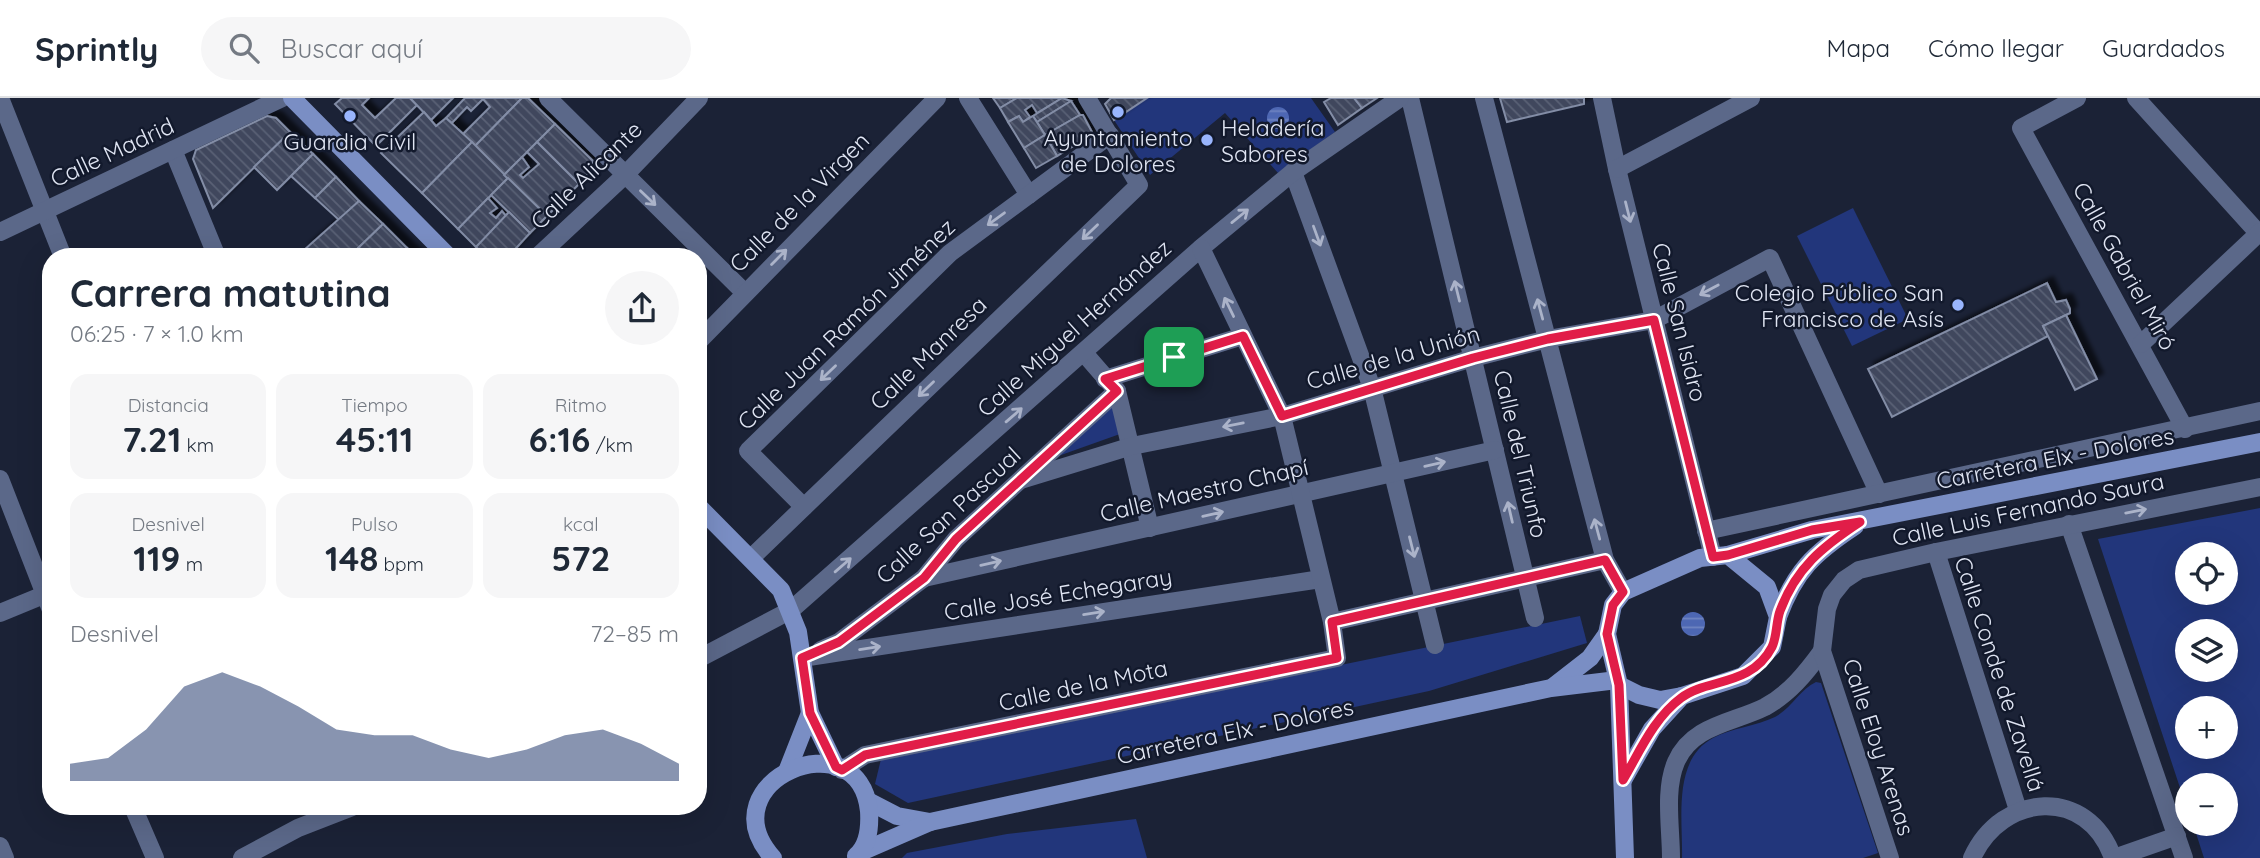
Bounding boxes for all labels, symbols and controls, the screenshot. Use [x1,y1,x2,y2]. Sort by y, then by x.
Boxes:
search box [201,17,691,80]
text: Sprintly [35,28,159,69]
icon: search [225,29,263,67]
text: Buscar aquí [281,32,423,65]
text: Mapa [1827,33,1890,63]
text: Cómo llegar [1928,33,2064,63]
text: Guardados [2102,33,2225,63]
marker: Ayuntamiento de Dolores [1110,104,1126,120]
marker: Guardia Civil [342,108,358,124]
street label: Calle Madrid [46,111,178,193]
place label: Heladería Sabores [1221,113,1324,168]
street label: Calle Alicante [524,115,648,235]
place label: Ayuntamiento de Dolores [1043,123,1193,178]
street label: Calle de la Virgen [723,126,875,278]
place label: Guardia Civil [284,127,416,156]
marker: Heladería Sabores [1199,132,1215,148]
street label: Calle Gabriel Miró [2067,177,2183,355]
one-way arrow [639,190,656,207]
one-way arrow [1622,201,1635,223]
one-way arrow [1230,208,1248,224]
street label: Calle Juan Ramón Jiménez [731,212,961,436]
one-way arrow [987,212,1005,227]
one-way arrow [1082,223,1099,240]
one-way arrow [1311,225,1324,247]
street label: Calle Miguel Hernández [971,233,1177,423]
street label: Calle San Isidro [1646,240,1714,404]
one-way arrow [770,249,787,266]
text: Carrera matutina [70,269,391,317]
button: share [605,271,679,345]
place label: Colegio Público San Francisco de Asís [1735,278,1944,333]
one-way arrow [1450,280,1463,302]
one-way arrow [1700,284,1720,298]
street label: Calle Manresa [864,290,992,416]
one-way arrow [1222,297,1236,318]
marker: Colegio Público San Francisco de Asís [1950,297,1966,313]
one-way arrow [1533,298,1546,321]
street label: Calle de la Unión [1303,318,1483,396]
text: 06:25 · 7 × 1.0 km [70,319,244,348]
pin [1144,327,1204,387]
icon: arrive [1155,338,1193,376]
one-way arrow [820,364,837,381]
street label: Calle del Triunfo [1488,367,1554,541]
one-way arrow [918,381,935,398]
text: Distancia [128,393,209,417]
text: Tiempo [341,393,408,417]
text: Ritmo [555,393,607,417]
one-way arrow [1004,407,1022,423]
text: 7.21 [122,417,181,461]
text: 45:11 [336,417,413,461]
text: 6:16 [529,417,590,461]
one-way arrow [1222,419,1245,433]
street label: Carretera Elx - Dolores [1934,421,2176,495]
text: km [181,433,214,457]
text: /km [590,433,633,457]
street label: Calle San Pascual [870,440,1026,590]
street label: Calle Maestro Chapí [1097,452,1311,528]
one-way arrow [1423,457,1446,470]
street label: Calle Luis Fernando Saura [1889,466,2167,552]
one-way arrow [1502,501,1516,524]
one-way arrow [2124,504,2147,518]
one-way arrow [1201,506,1224,520]
text: Desnivel [131,512,205,536]
text: Pulso [351,512,398,536]
text: kcal [563,512,599,536]
one-way arrow [1590,518,1603,541]
one-way arrow [1406,535,1419,558]
text: 119 [133,536,180,580]
text: 148 [325,536,378,580]
text: 572 [551,536,610,580]
map controls [2175,542,2238,836]
button: locate [2175,542,2238,605]
text: m [180,552,203,576]
text: bpm [378,552,424,576]
street label: Calle Conde de Zavellá [1948,553,2052,795]
one-way arrow [979,556,1002,569]
one-way arrow [833,557,851,573]
street label: Calle José Echegaray [942,562,1174,626]
one-way arrow [1083,606,1105,619]
text: Desnivel [70,619,159,648]
text: 72–85 m [591,619,679,648]
button: layers [2175,619,2238,682]
one-way arrow [858,641,880,654]
street label: Calle de la Mota [996,653,1170,717]
street label: Calle Eloy Arenas [1837,655,1921,839]
street label: Carretera Elx - Dolores [1114,692,1356,770]
button: + [2175,696,2238,759]
button: − [2175,773,2238,836]

